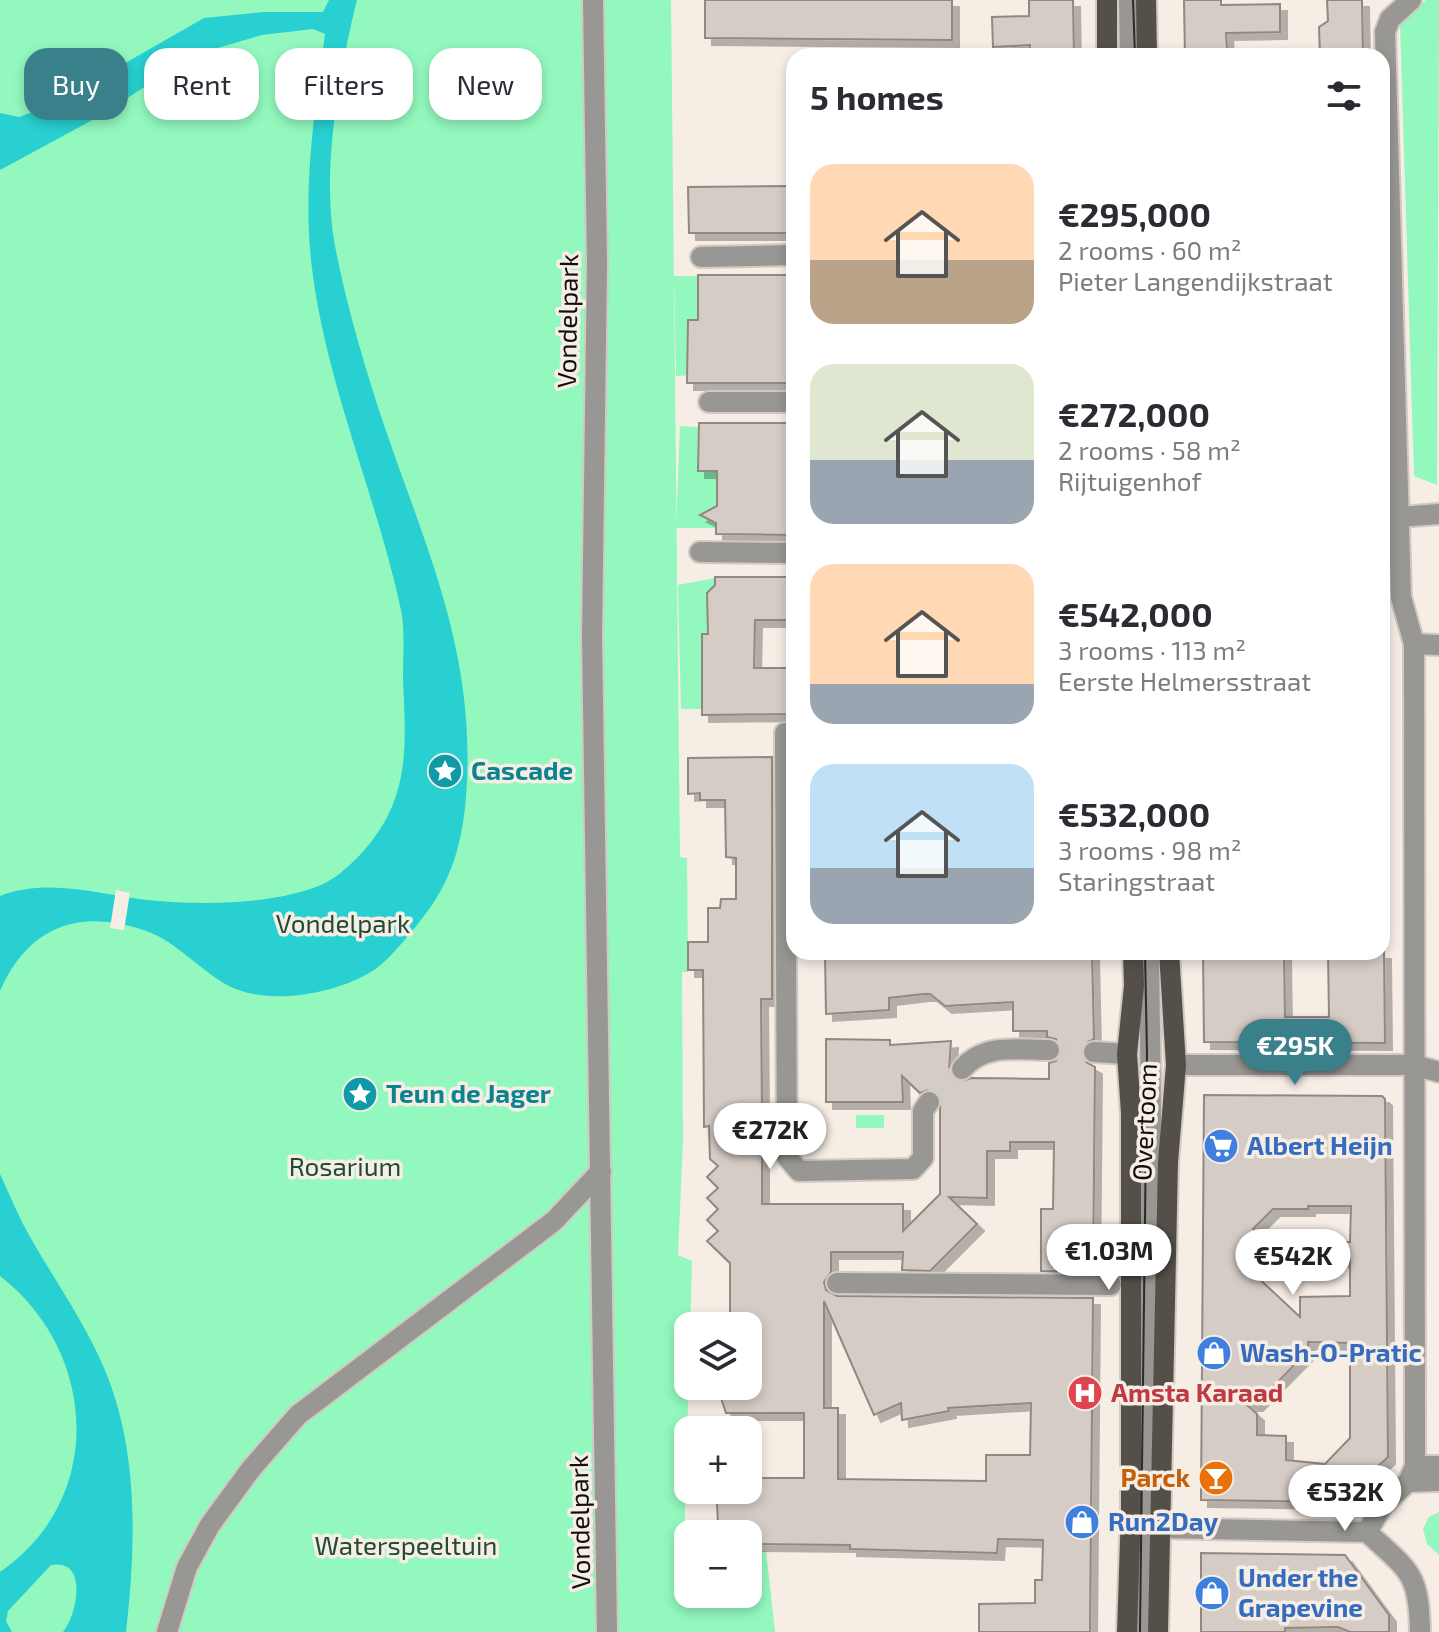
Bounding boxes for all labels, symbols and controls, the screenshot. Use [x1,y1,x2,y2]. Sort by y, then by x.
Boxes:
chip: Buy [24,48,128,120]
chip: Rent [144,48,259,120]
chip: Filters [275,48,413,120]
chip: New [429,48,542,120]
icon: filters [1322,74,1366,118]
text: 5 homes [810,76,944,117]
text: €295,000 [1058,193,1211,234]
icon: home [874,196,970,292]
text: 2 rooms · 60 m² [1058,234,1242,265]
street label: Vondelpark [550,254,583,388]
text: Pieter Langendijkstraat [1058,265,1333,296]
text: €272,000 [1058,393,1210,434]
icon: home [874,396,970,492]
text: 2 rooms · 58 m² [1058,434,1241,465]
text: Rijtuigenhof [1058,465,1201,496]
text: €542,000 [1058,593,1213,634]
icon: home [874,596,970,692]
text: 3 rooms · 113 m² [1058,634,1246,665]
text: Eerste Helmersstraat [1058,665,1311,696]
place icon: Cascade [426,752,464,790]
place label: Cascade [471,754,573,785]
text: €532,000 [1058,793,1210,834]
icon: home [874,796,970,892]
text: 3 rooms · 98 m² [1058,834,1242,865]
text: Staringstraat [1058,865,1215,896]
park label: Vondelpark [276,907,410,938]
pin: €295K [1239,1019,1351,1087]
text: €295K [1256,1029,1334,1060]
street label: Overtoom [1125,1062,1162,1181]
place icon: Teun de Jager [341,1075,379,1113]
place label: Teun de Jager [386,1077,551,1108]
pin: €272K [714,1103,826,1171]
text: €272K [731,1113,809,1144]
supermarket icon: Albert Heijn [1202,1127,1240,1165]
place label: Albert Heijn [1247,1129,1393,1160]
park label: Rosarium [289,1150,401,1181]
pin: €1.03M [1044,1224,1174,1292]
pin: €542K [1237,1229,1349,1297]
text: €1.03M [1064,1234,1154,1265]
text: €542K [1253,1239,1333,1270]
map controls [674,1312,762,1608]
button: layers [674,1312,762,1400]
shop icon: Wash-O-Pratic [1195,1334,1233,1372]
place label: Wash-O-Pratic [1240,1336,1422,1367]
hospital icon: Amsta Karaad [1066,1374,1104,1412]
place label: Amsta Karaad [1111,1376,1283,1407]
button: + [674,1416,762,1504]
street label: Vondelpark [562,1455,595,1589]
bar icon: Parck [1197,1459,1235,1497]
place label: Parck [1121,1461,1190,1492]
pin: €532K [1289,1465,1401,1533]
text: €532K [1306,1475,1384,1506]
shop icon: Run2Day [1063,1503,1101,1541]
place label: Run2Day [1108,1505,1218,1537]
button: − [674,1520,762,1608]
park label: Waterspeeltuin [315,1529,497,1560]
place label: Under the Grapevine [1238,1561,1363,1622]
shop icon: Under the Grapevine [1193,1574,1231,1612]

